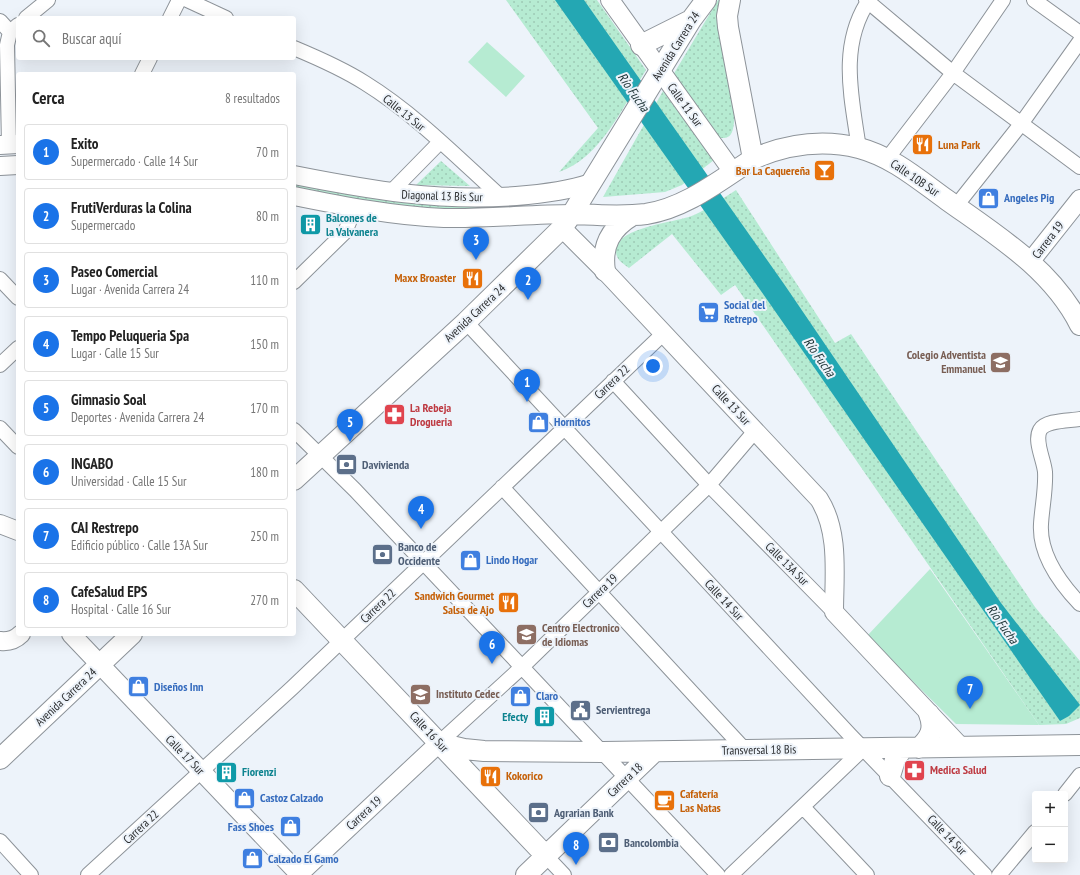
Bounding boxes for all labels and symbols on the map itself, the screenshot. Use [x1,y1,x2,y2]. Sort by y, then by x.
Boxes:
street label: Avenida Carrera 24 [648,8,703,83]
water label: Río Fucha [614,69,654,116]
street label: Calle 11 Sur [665,80,707,130]
street label: Calle 13 Sur [380,91,429,135]
restaurant icon: Luna Park [909,132,935,158]
place label: Luna Park [938,137,980,152]
street label: Calle 10B Sur [888,156,943,200]
bar icon: Bar La Caquereña [812,158,838,184]
place label: Bar La Caquereña [736,163,810,178]
shop icon: Angeles Pig [976,185,1002,211]
street label: Diagonal 13 Bis Sur [401,187,484,204]
place label: Angeles Pig [1003,190,1054,205]
place label: Balcones de la Valvanera [326,210,378,239]
building icon: Balcones de la Valvanera [297,212,323,238]
street label: Carrera 19 [1028,218,1067,261]
pin: 3 [463,227,489,260]
restaurant icon: Maxx Broaster [459,265,485,291]
pin: 2 [515,267,541,300]
place label: Maxx Broaster [394,270,456,285]
street label: Avenida Carrera 24 [441,280,509,345]
place label: Social del Retrepo [724,297,765,326]
supermarket icon: Social del Retrepo [696,299,722,325]
water label: Río Fucha [800,334,840,381]
place label: Colegio Adventista Emmanuel [907,347,986,376]
school or university icon: Colegio Adventista Emmanuel [988,349,1014,375]
your location [643,356,663,376]
street label: Carrera 22 [591,361,632,402]
pin: 1 [514,369,540,402]
street label: Calle 13 Sur [709,381,754,429]
place label: La Rebeja Drogueria [410,400,452,429]
pharmacy icon: La Rebeja Drogueria [381,402,407,428]
pin: 5 [337,409,363,442]
shop icon: Hornitos [525,409,551,435]
place label: Hornitos [554,414,590,429]
bank icon: Davivienda [333,452,359,478]
place label: Davivienda [362,457,409,472]
pin: 4 [408,496,434,529]
place label: Banco de Occidente [398,539,440,568]
street label: Calle 13A Sur [762,539,813,589]
bank icon: Banco de Occidente [369,541,395,567]
shop icon: Lindo Hogar [457,547,483,573]
place label: Lindo Hogar [486,552,538,567]
street label: Carrera 19 [579,570,620,611]
street label: Calle 14 Sur [702,576,747,624]
street label: Carrera 22 [357,585,398,626]
place label: Sandwich Gourmet Salsa de Ajo [414,588,495,617]
restaurant icon: Sandwich Gourmet Salsa de Ajo [496,590,522,616]
water label: Río Fucha [983,601,1023,648]
place label: Centro Electronico de Idiomas [542,620,620,649]
school or university icon: Centro Electronico de Idiomas [513,622,539,648]
pin: 6 [479,631,505,664]
street label: Avenida Carrera 24 [32,664,100,729]
shop icon: Diseños Inn [125,674,151,700]
pin: 7 [957,676,983,709]
place label: Diseños Inn [154,679,203,694]
school or university icon: Instituto Cedec [407,681,433,707]
shop icon: Claro [507,683,533,709]
place label: Instituto Cedec [436,686,500,701]
place label: Claro [536,688,559,703]
public building icon: Servientrega [568,697,594,723]
place label: Servientrega [596,702,650,717]
building icon: Efecty [531,704,557,730]
street label: Calle 16 Sur [407,708,452,756]
place label: Efecty [502,709,528,724]
street label: Calle 17 Sur [163,732,209,778]
street label: Transversal 18 Bis [722,741,796,758]
pharmacy icon: Medica Salud [901,757,927,783]
building icon: Fiorenzi [214,759,240,785]
street label: Carrera 18 [604,759,645,800]
place label: Medica Salud [930,762,987,777]
restaurant icon: Kokorico [477,763,503,789]
place label: Fiorenzi [242,764,277,779]
place label: Kokorico [506,768,544,783]
shop icon: Castoz Calzado [231,785,257,811]
place label: Cafatería Las Natas [680,786,721,815]
cafe icon: Cafatería Las Natas [651,788,677,814]
place label: Castoz Calzado [260,790,324,805]
street label: Carrera 19 [343,792,385,833]
bank icon: Agrarian Bank [525,800,551,826]
place label: Agrarian Bank [553,805,614,820]
street label: Carrera 22 [120,806,162,847]
street label: Calle 14 Sur [925,811,971,858]
shop icon: Fass Shoes [277,814,303,840]
place label: Fass Shoes [228,819,274,834]
bank icon: Bancolombia [596,830,622,856]
pin: 8 [563,832,589,865]
place label: Bancolombia [624,835,679,850]
shop icon: Calzado El Gamo [240,846,266,872]
place label: Calzado El Gamo [268,851,339,866]

